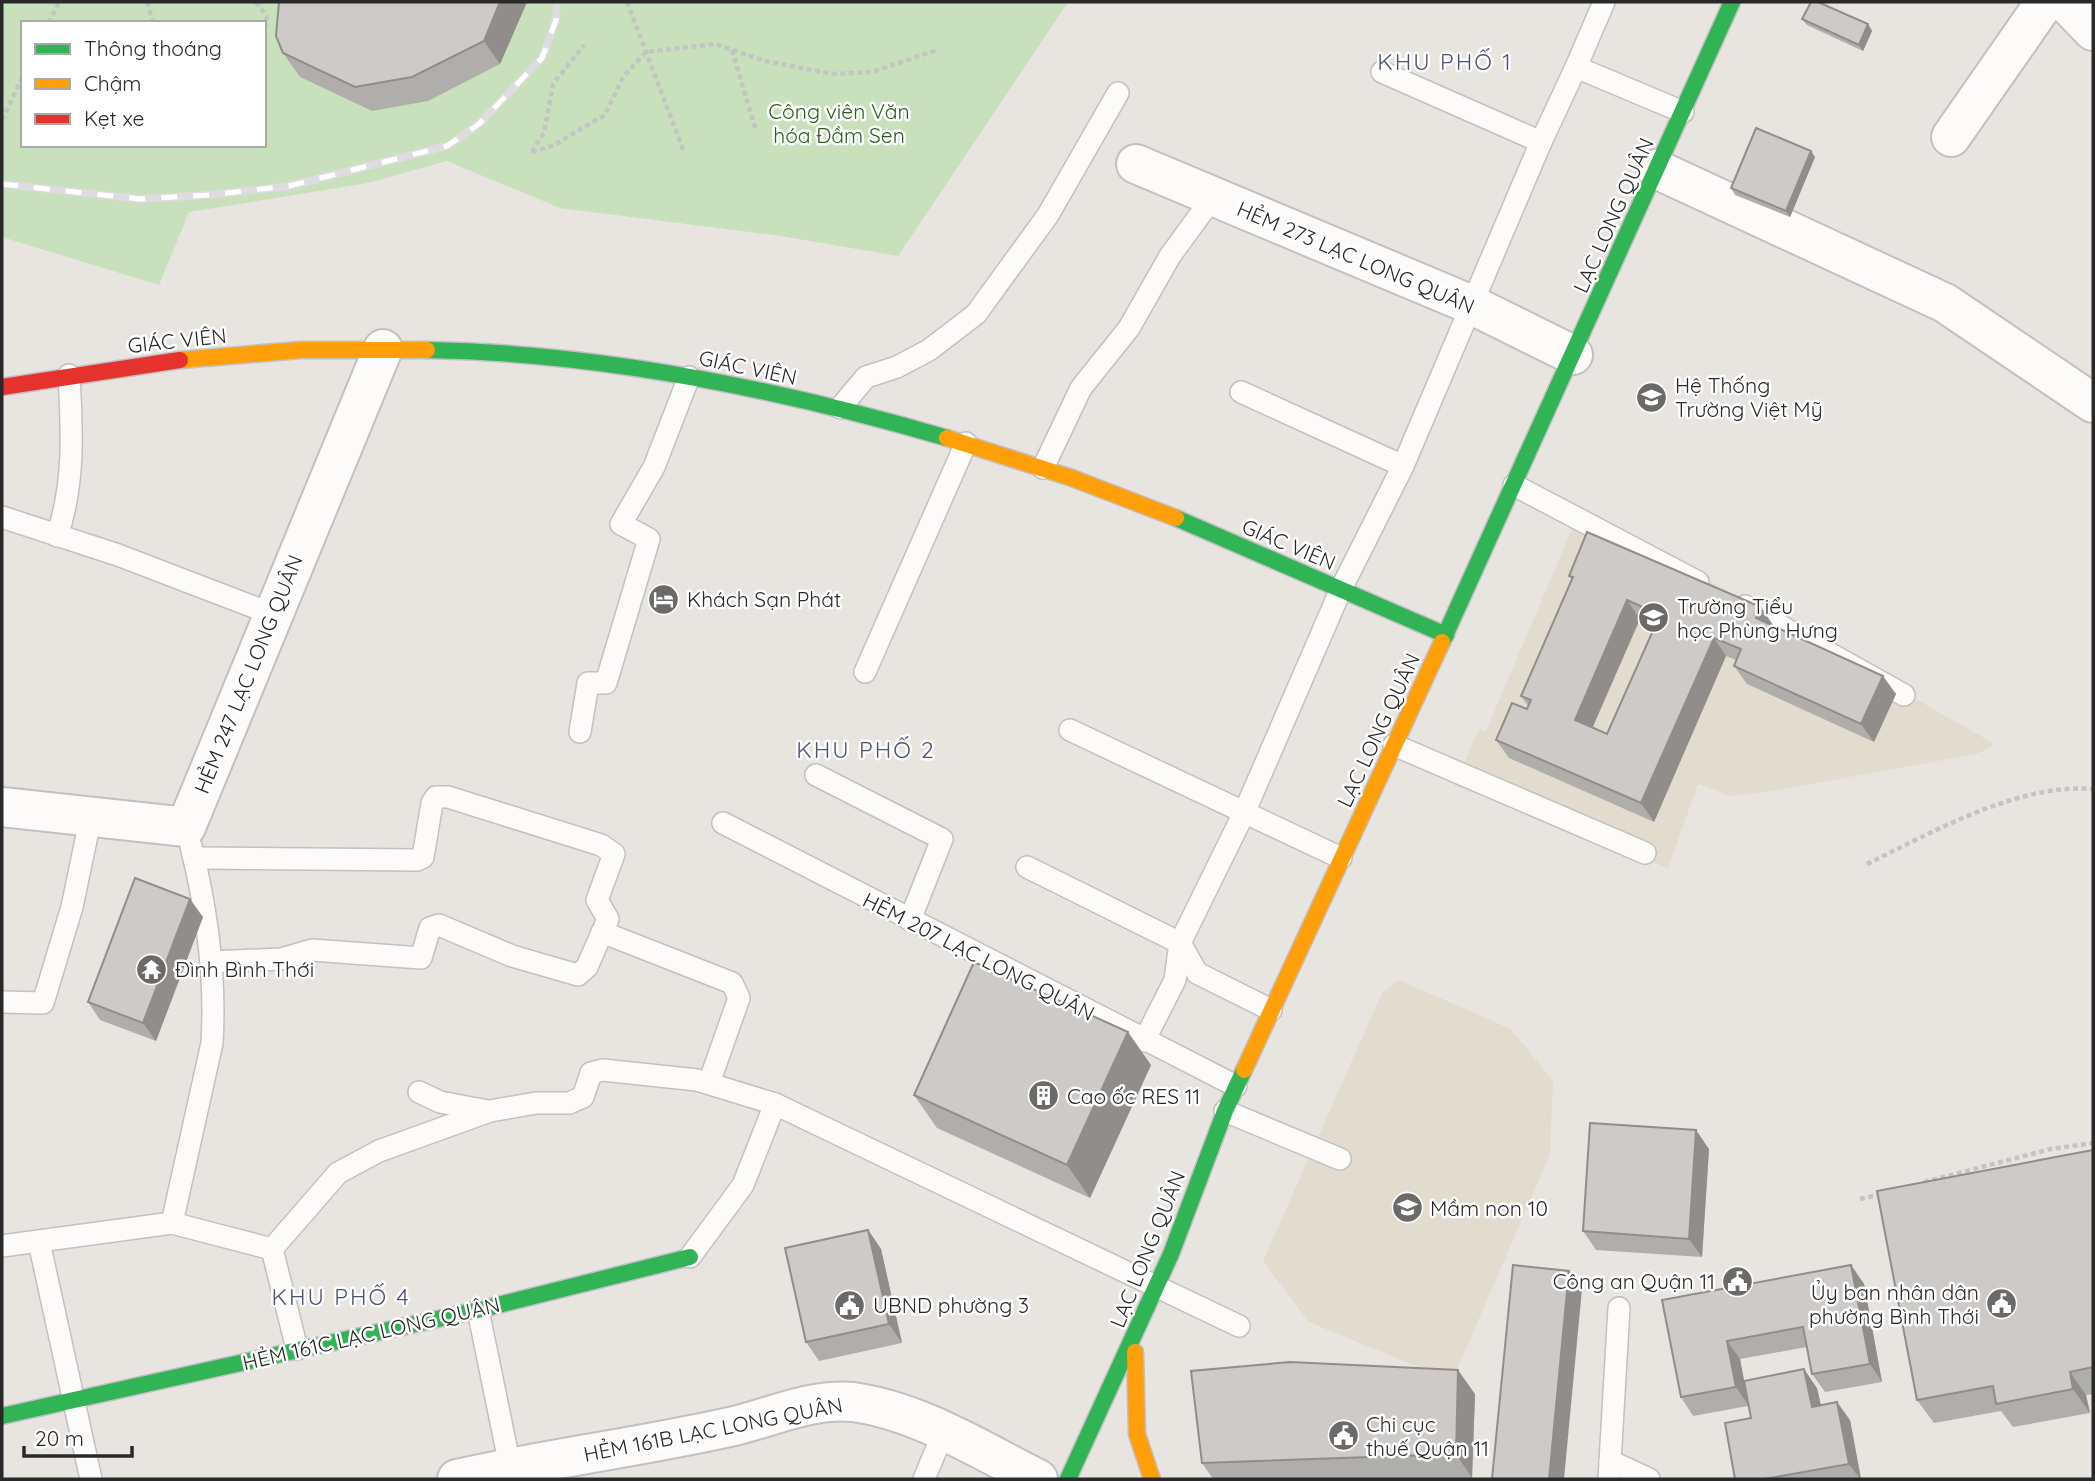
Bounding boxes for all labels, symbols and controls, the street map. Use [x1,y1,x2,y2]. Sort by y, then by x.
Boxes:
legend [21,21,266,147]
text: Thông thoáng [84,35,222,61]
district label: KHU PHỐ 1 [1377,47,1513,76]
text: Chậm [84,70,142,96]
park label: Công viên Văn hóa Đầm Sen [768,98,910,148]
text: Kẹt xe [84,105,144,131]
street label: LẠC LONG QUÂN [1567,133,1659,297]
street label: HẺM 273 LẠC LONG QUÂN [1233,195,1479,319]
street label: GIÁC VIÊN [126,322,228,358]
street label: GIÁC VIÊN [697,344,799,390]
place label: Hệ Thống Trường Việt Mỹ [1675,372,1823,422]
school or university icon: Hệ Thống Trường Việt Mỹ [1635,380,1669,414]
street label: GIÁC VIÊN [1238,513,1340,575]
street label: HẺM 247 LẠC LONG QUÂN [188,551,308,797]
hotel icon: Khách Sạn Phát [647,582,681,616]
place label: Khách Sạn Phát [687,586,841,612]
place label: Trường Tiểu học Phùng Hưng [1677,593,1838,643]
school or university icon: Trường Tiểu học Phùng Hưng [1637,601,1671,635]
street label: LẠC LONG QUÂN [1331,649,1425,811]
district label: KHU PHỐ 2 [796,735,936,764]
street label: HẺM 207 LẠC LONG QUÂN [859,886,1099,1026]
temple icon: Đình Bình Thới [135,952,169,986]
place label: Đình Bình Thới [175,956,314,982]
building icon: Cao ốc RES 11 [1027,1079,1061,1113]
place label: Cao ốc RES 11 [1067,1083,1200,1109]
street label: LẠC LONG QUÂN [1104,1167,1190,1331]
school or university icon: Mầm non 10 [1390,1191,1424,1225]
place label: Mầm non 10 [1430,1195,1548,1221]
public building icon: Công an Quận 11 [1721,1264,1755,1298]
place label: Công an Quận 11 [1553,1268,1715,1294]
place label: Ủy ban nhân dân phường Bình Thới [1809,1279,1979,1329]
district label: KHU PHỐ 4 [271,1282,411,1311]
public building icon: Ủy ban nhân dân phường Bình Thới [1985,1287,2019,1321]
public building icon: UBND phường 3 [833,1288,867,1322]
street label: HẺM 161C LẠC LONG QUÂN [240,1291,502,1375]
place label: UBND phường 3 [873,1292,1029,1318]
street label: HẺM 161B LẠC LONG QUÂN [581,1391,845,1467]
place label: Chi cục thuế Quận 11 [1366,1411,1489,1461]
scale bar [24,1414,133,1458]
public building icon: Chi cục thuế Quận 11 [1326,1419,1360,1453]
text: 20 m [35,1425,84,1451]

